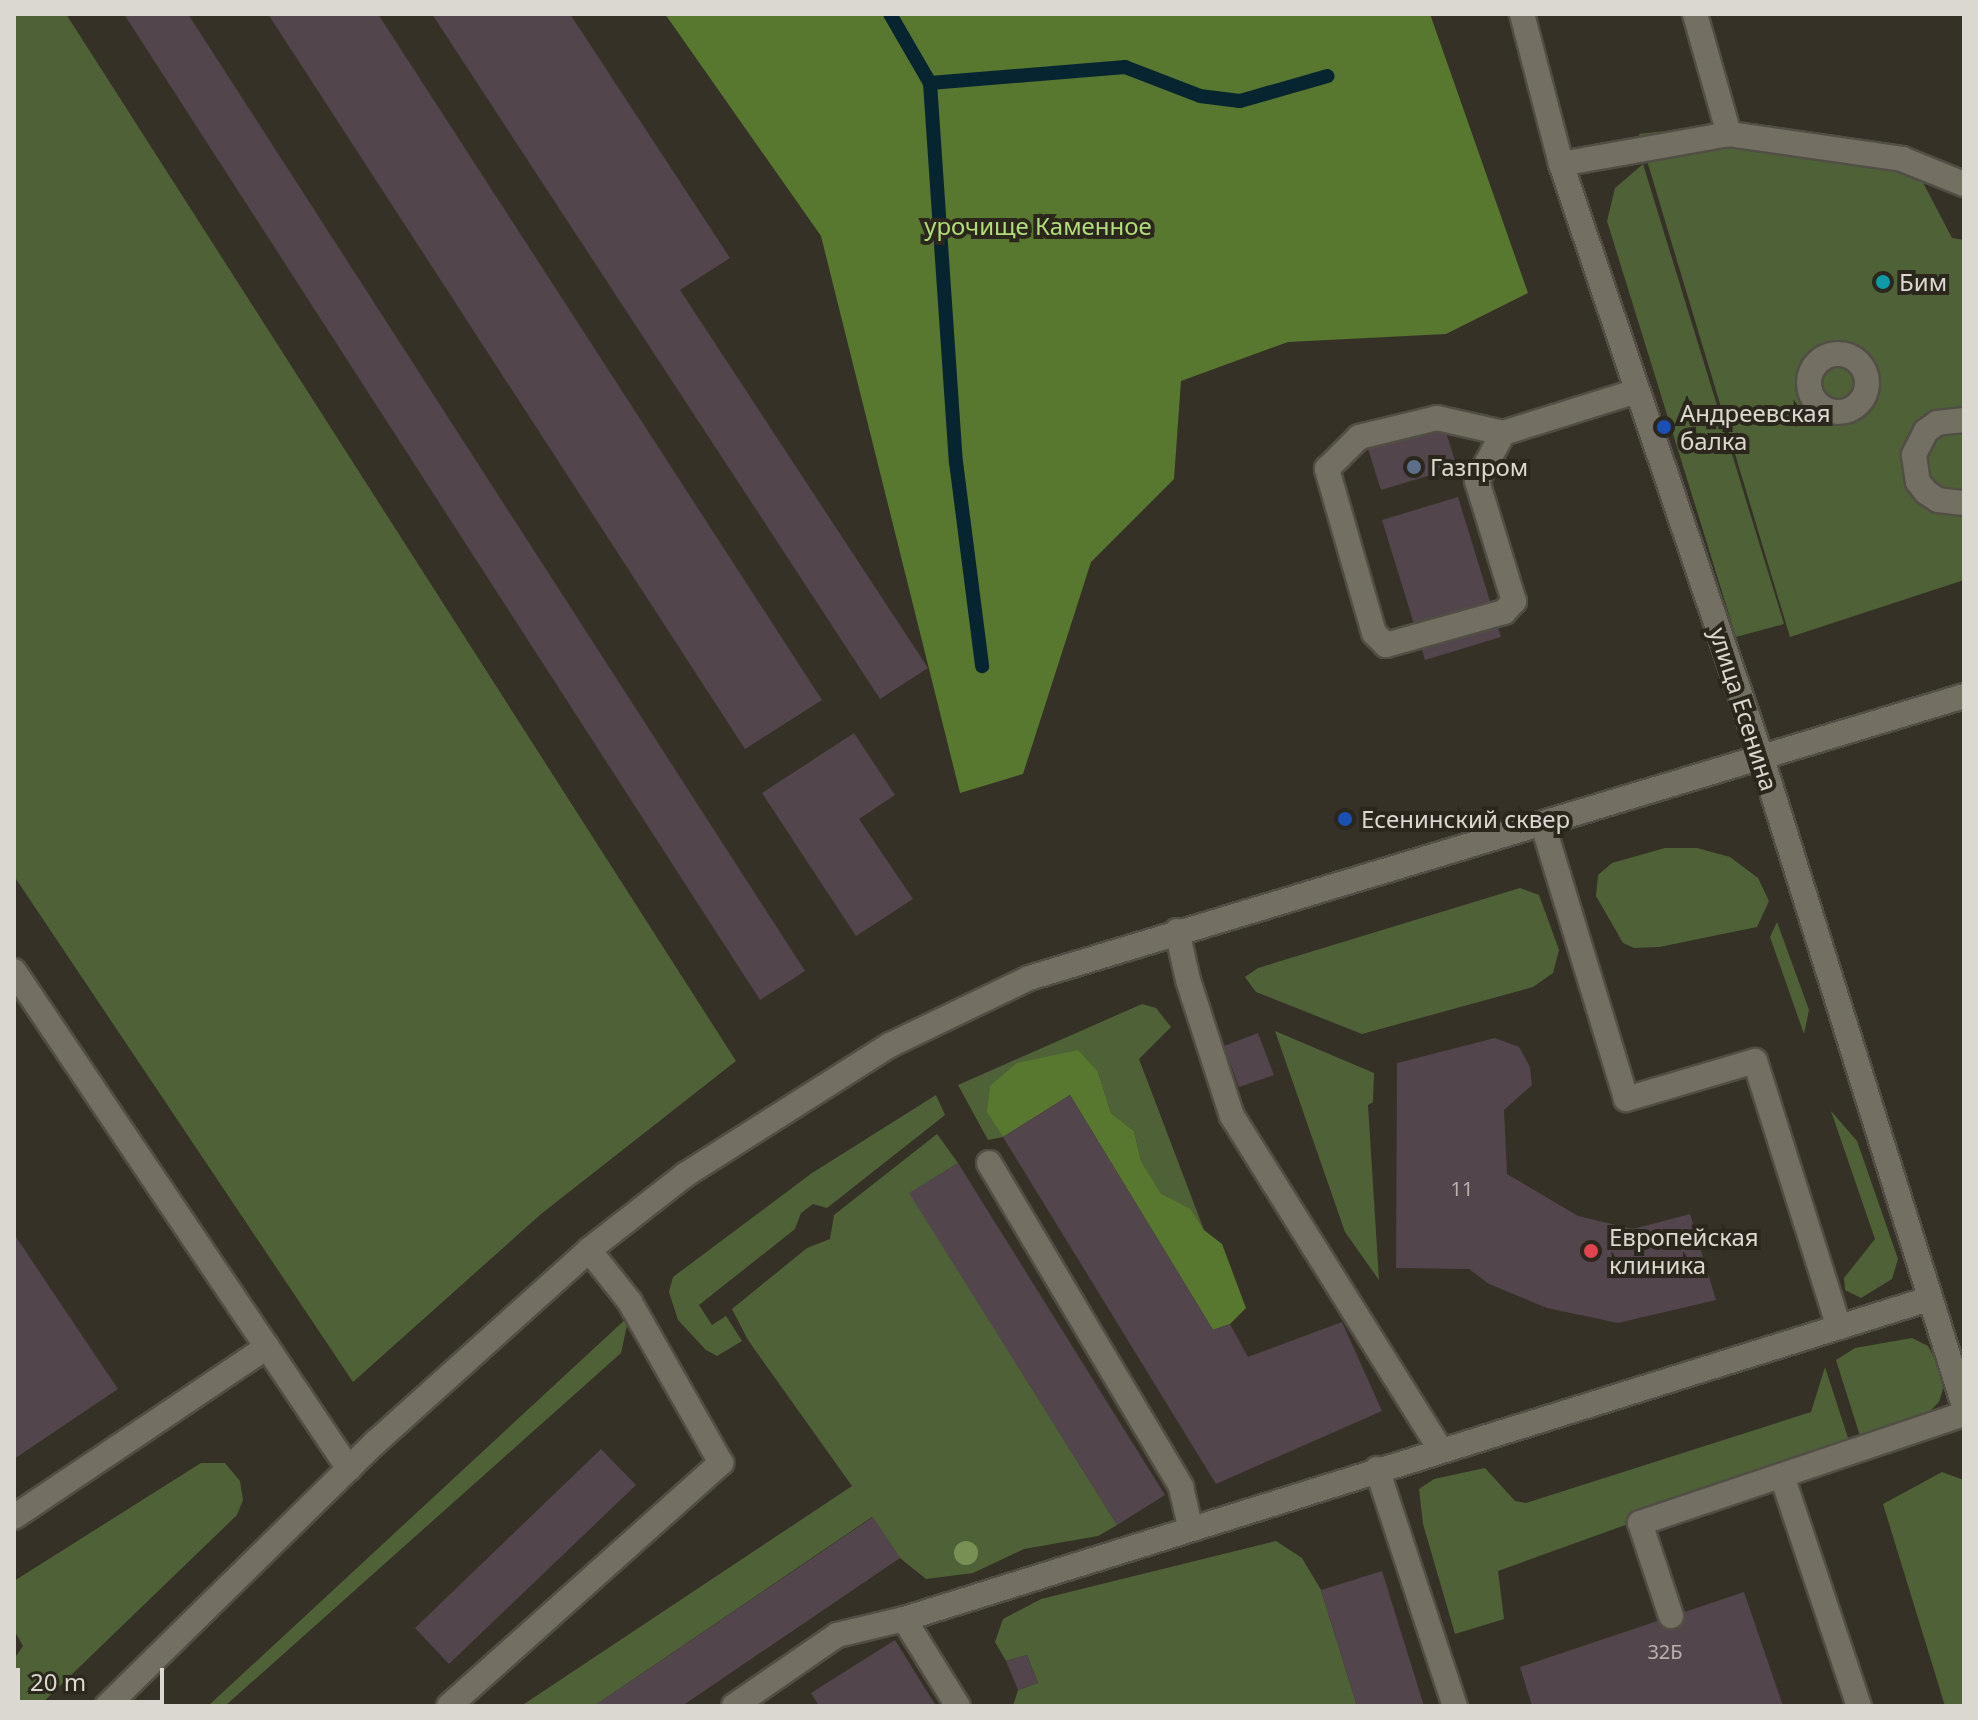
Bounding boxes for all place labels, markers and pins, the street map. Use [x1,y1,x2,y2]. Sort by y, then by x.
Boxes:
place label: Бим [1899,268,1947,296]
marker: Бим [1874,273,1892,291]
place label: Андреевская балка [1680,399,1830,455]
marker: Андреевская балка [1655,418,1673,436]
place label: Газпром [1430,453,1528,481]
marker: Газпром [1405,458,1423,476]
place label: Есенинский сквер [1361,805,1570,833]
marker: Есенинский сквер [1336,810,1354,828]
place label: Европейская клиника [1609,1223,1759,1279]
marker: Европейская клиника [1580,1240,1602,1262]

